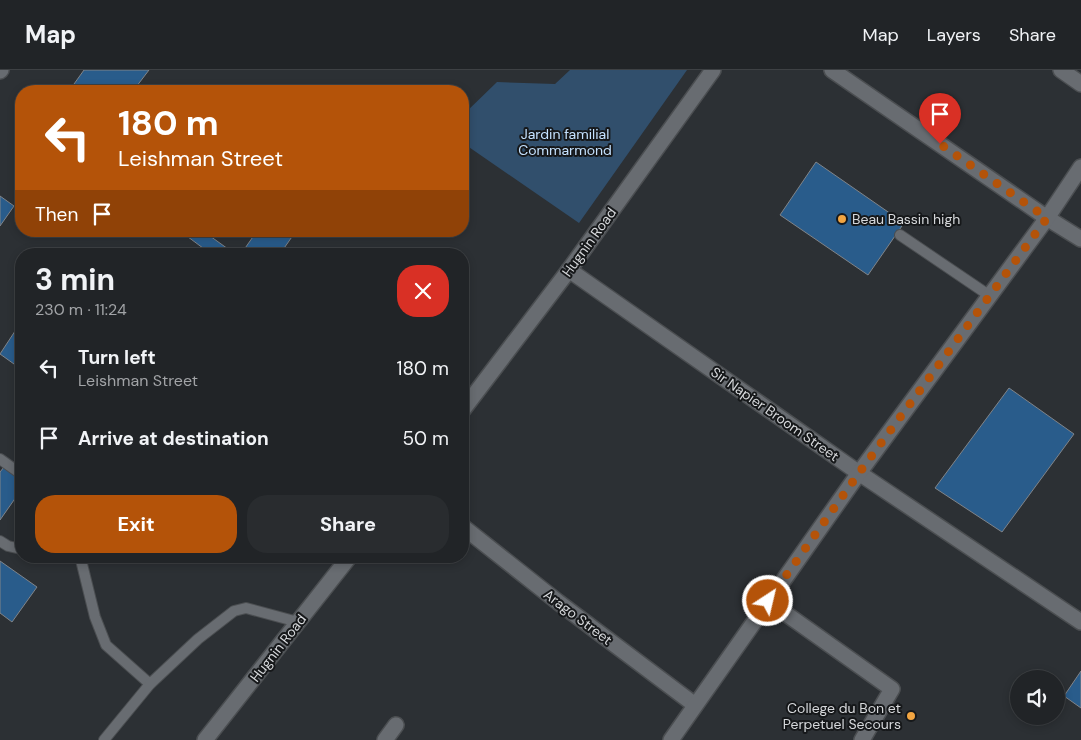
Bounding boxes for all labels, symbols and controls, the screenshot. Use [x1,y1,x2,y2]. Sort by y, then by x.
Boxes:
text: Map [25,19,76,50]
text: Map [863,23,899,47]
text: Layers [927,23,981,47]
text: Share [1009,23,1056,47]
pin [919,93,961,144]
text: 180 m [118,100,219,146]
icon: arrive [926,100,954,128]
icon: left [35,105,100,170]
park label: Jardin familial Commarmond [518,125,612,159]
text: Leishman Street [118,144,283,173]
icon: arrive [88,200,116,228]
text: Then [35,202,78,227]
street label: Hugnin Road [558,204,620,280]
place label: Beau Bassin high [852,210,960,228]
marker: Beau Bassin high [836,213,848,225]
text: 3 min [35,260,115,299]
button: close [397,265,449,317]
text: 230 m · 11:24 [35,299,127,320]
text: Turn left [78,345,156,370]
icon: left [35,354,63,382]
text: 180 m [397,356,449,381]
street label: Sir Napier Broom Street [707,363,843,465]
text: Leishman Street [78,370,198,391]
icon: arrive [35,424,63,452]
text: Arrive at destination [78,426,269,451]
text: 50 m [402,426,449,451]
button: Exit [35,495,237,553]
button: Share [247,495,449,553]
position arrow [741,574,793,626]
street label: Arago Street [540,585,616,649]
street label: Hugnin Road [246,610,310,686]
map controls [1010,670,1065,725]
button: sound [1010,670,1065,725]
place label: College du Bon et Perpetuel Secours [783,699,901,733]
marker: College du Bon et Perpetuel Secours [905,710,917,722]

